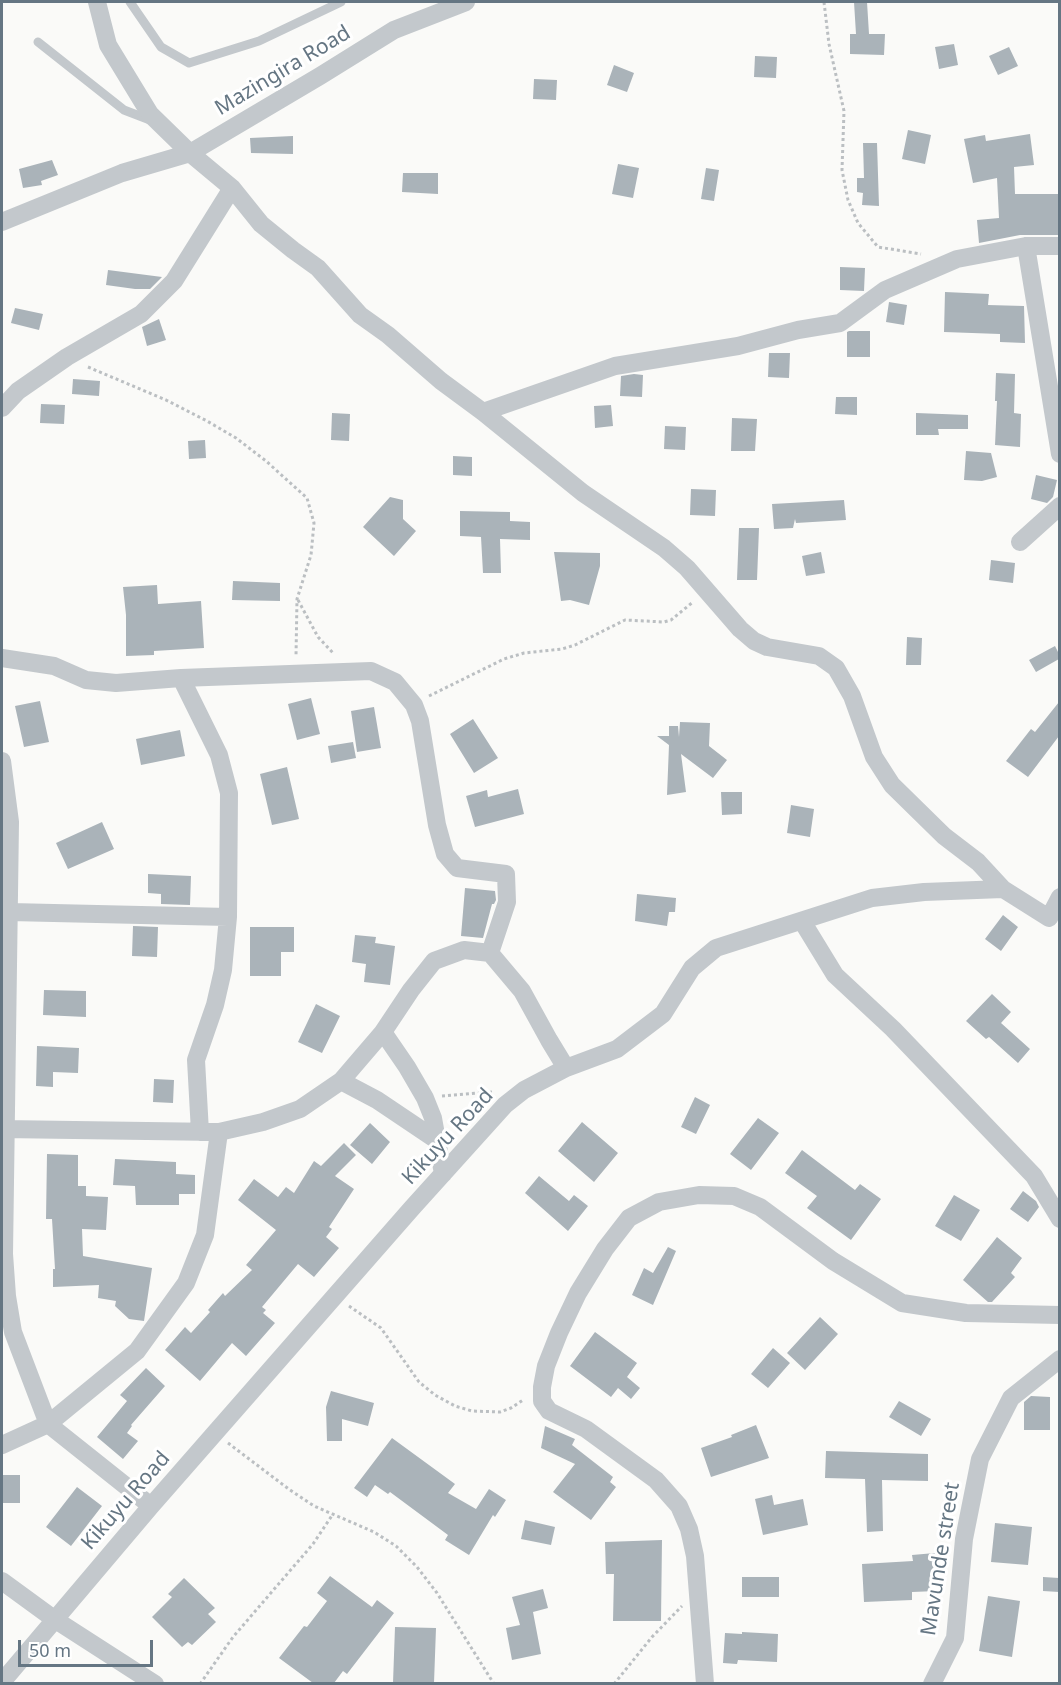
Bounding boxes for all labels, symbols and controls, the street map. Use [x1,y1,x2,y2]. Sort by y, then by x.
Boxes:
street label: Mazingira Road [211,21,355,121]
street label: Kikuyu Road [397,1084,499,1190]
street label: Kikuyu Road [76,1447,176,1555]
street label: Mavunde street [916,1481,966,1637]
scale bar [21,1628,156,1666]
text: 50 m [29,1638,71,1662]

